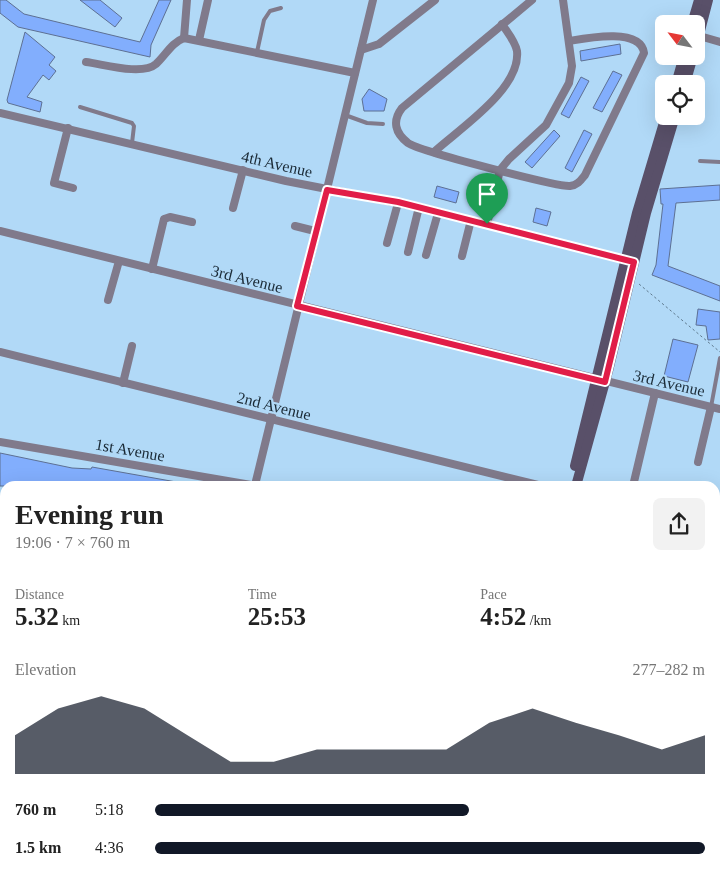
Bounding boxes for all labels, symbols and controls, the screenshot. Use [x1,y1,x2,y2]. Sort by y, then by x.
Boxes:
north arrow [655,15,705,65]
map controls [655,15,705,125]
button: locate [655,75,705,125]
street label: 4th Avenue [240,148,314,180]
pin [466,173,508,224]
icon: arrive [473,180,501,208]
street label: 3rd Avenue [210,262,284,296]
street label: 3rd Avenue [632,367,706,399]
street label: 2nd Avenue [235,389,313,423]
street label: 1st Avenue [94,436,166,464]
button: share [653,498,705,550]
text: Evening run [15,499,164,530]
text: 19:06 · 7 × 760 m [15,534,130,551]
text: Distance [15,587,64,602]
text: Time [248,587,277,602]
text: Pace [480,587,507,602]
text: 5.32 [15,603,59,630]
text: 25:53 [248,603,306,630]
text: 4:52 [480,603,526,630]
text: km [59,613,80,628]
text: /km [526,613,551,628]
text: Elevation [15,661,76,678]
text: 277–282 m [633,661,705,678]
text: 760 m [15,801,56,818]
text: 5:18 [95,801,123,818]
text: 1.5 km [15,839,61,856]
text: 4:36 [95,839,123,856]

